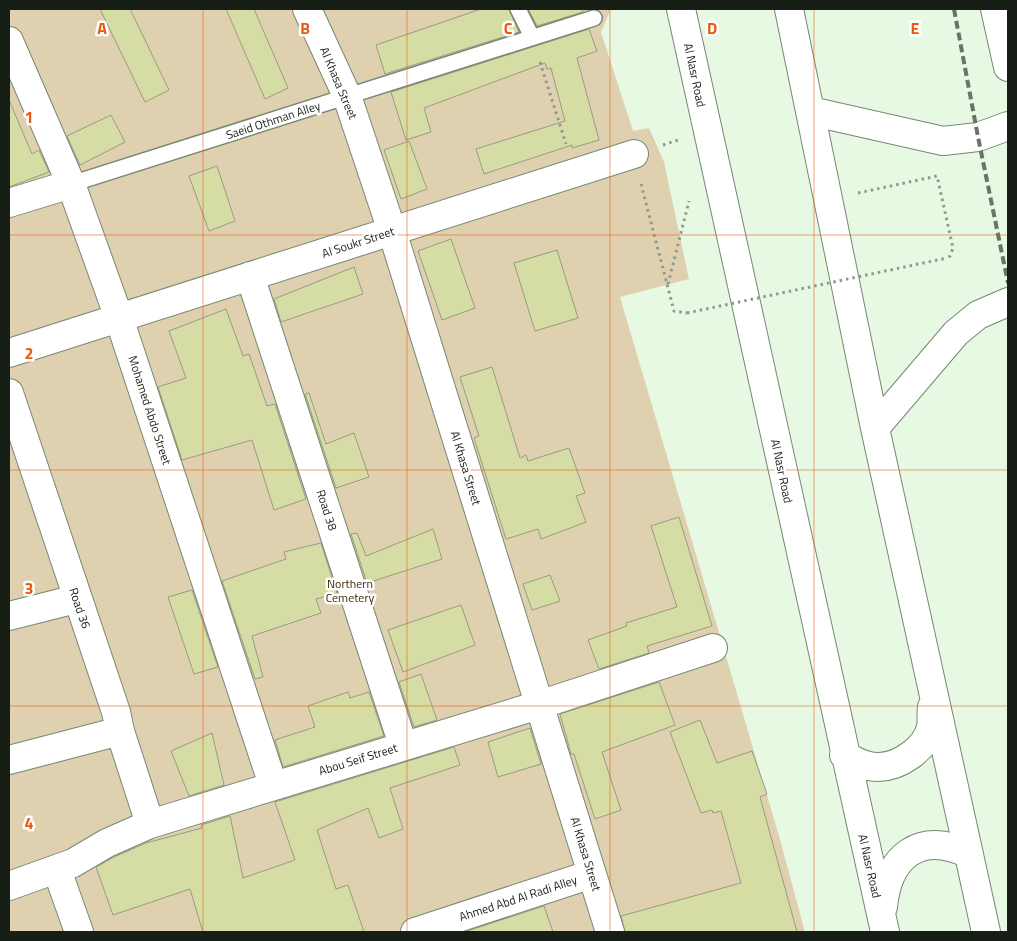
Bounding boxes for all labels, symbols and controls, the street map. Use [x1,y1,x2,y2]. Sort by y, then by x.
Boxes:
text: A [97,16,107,40]
text: B [300,16,310,40]
text: C [504,16,513,40]
text: D [707,16,717,40]
text: E [911,16,920,40]
street label: Al Nasr Road [679,41,711,109]
street label: Al Khasa Street [315,44,363,123]
street label: Saeid Othman Alley [223,96,323,144]
text: 1 [25,105,33,129]
street label: Al Soukr Street [319,221,397,263]
text: 2 [25,341,33,365]
street label: Mohamed Abdo Street [123,353,177,468]
street label: Al Khasa Street [446,428,487,508]
street label: Al Nasr Road [766,437,798,505]
street label: Road 38 [311,487,343,533]
park label: Northern Cemetery [326,574,375,607]
text: 3 [25,576,33,600]
street label: Road 36 [64,585,96,631]
street label: Abou Seif Street [316,738,401,780]
text: 4 [25,811,34,835]
street label: Al Khasa Street [566,814,607,894]
street label: Al Nasr Road [853,832,887,900]
street label: Ahmed Abd Al Radi Alley [456,870,580,926]

